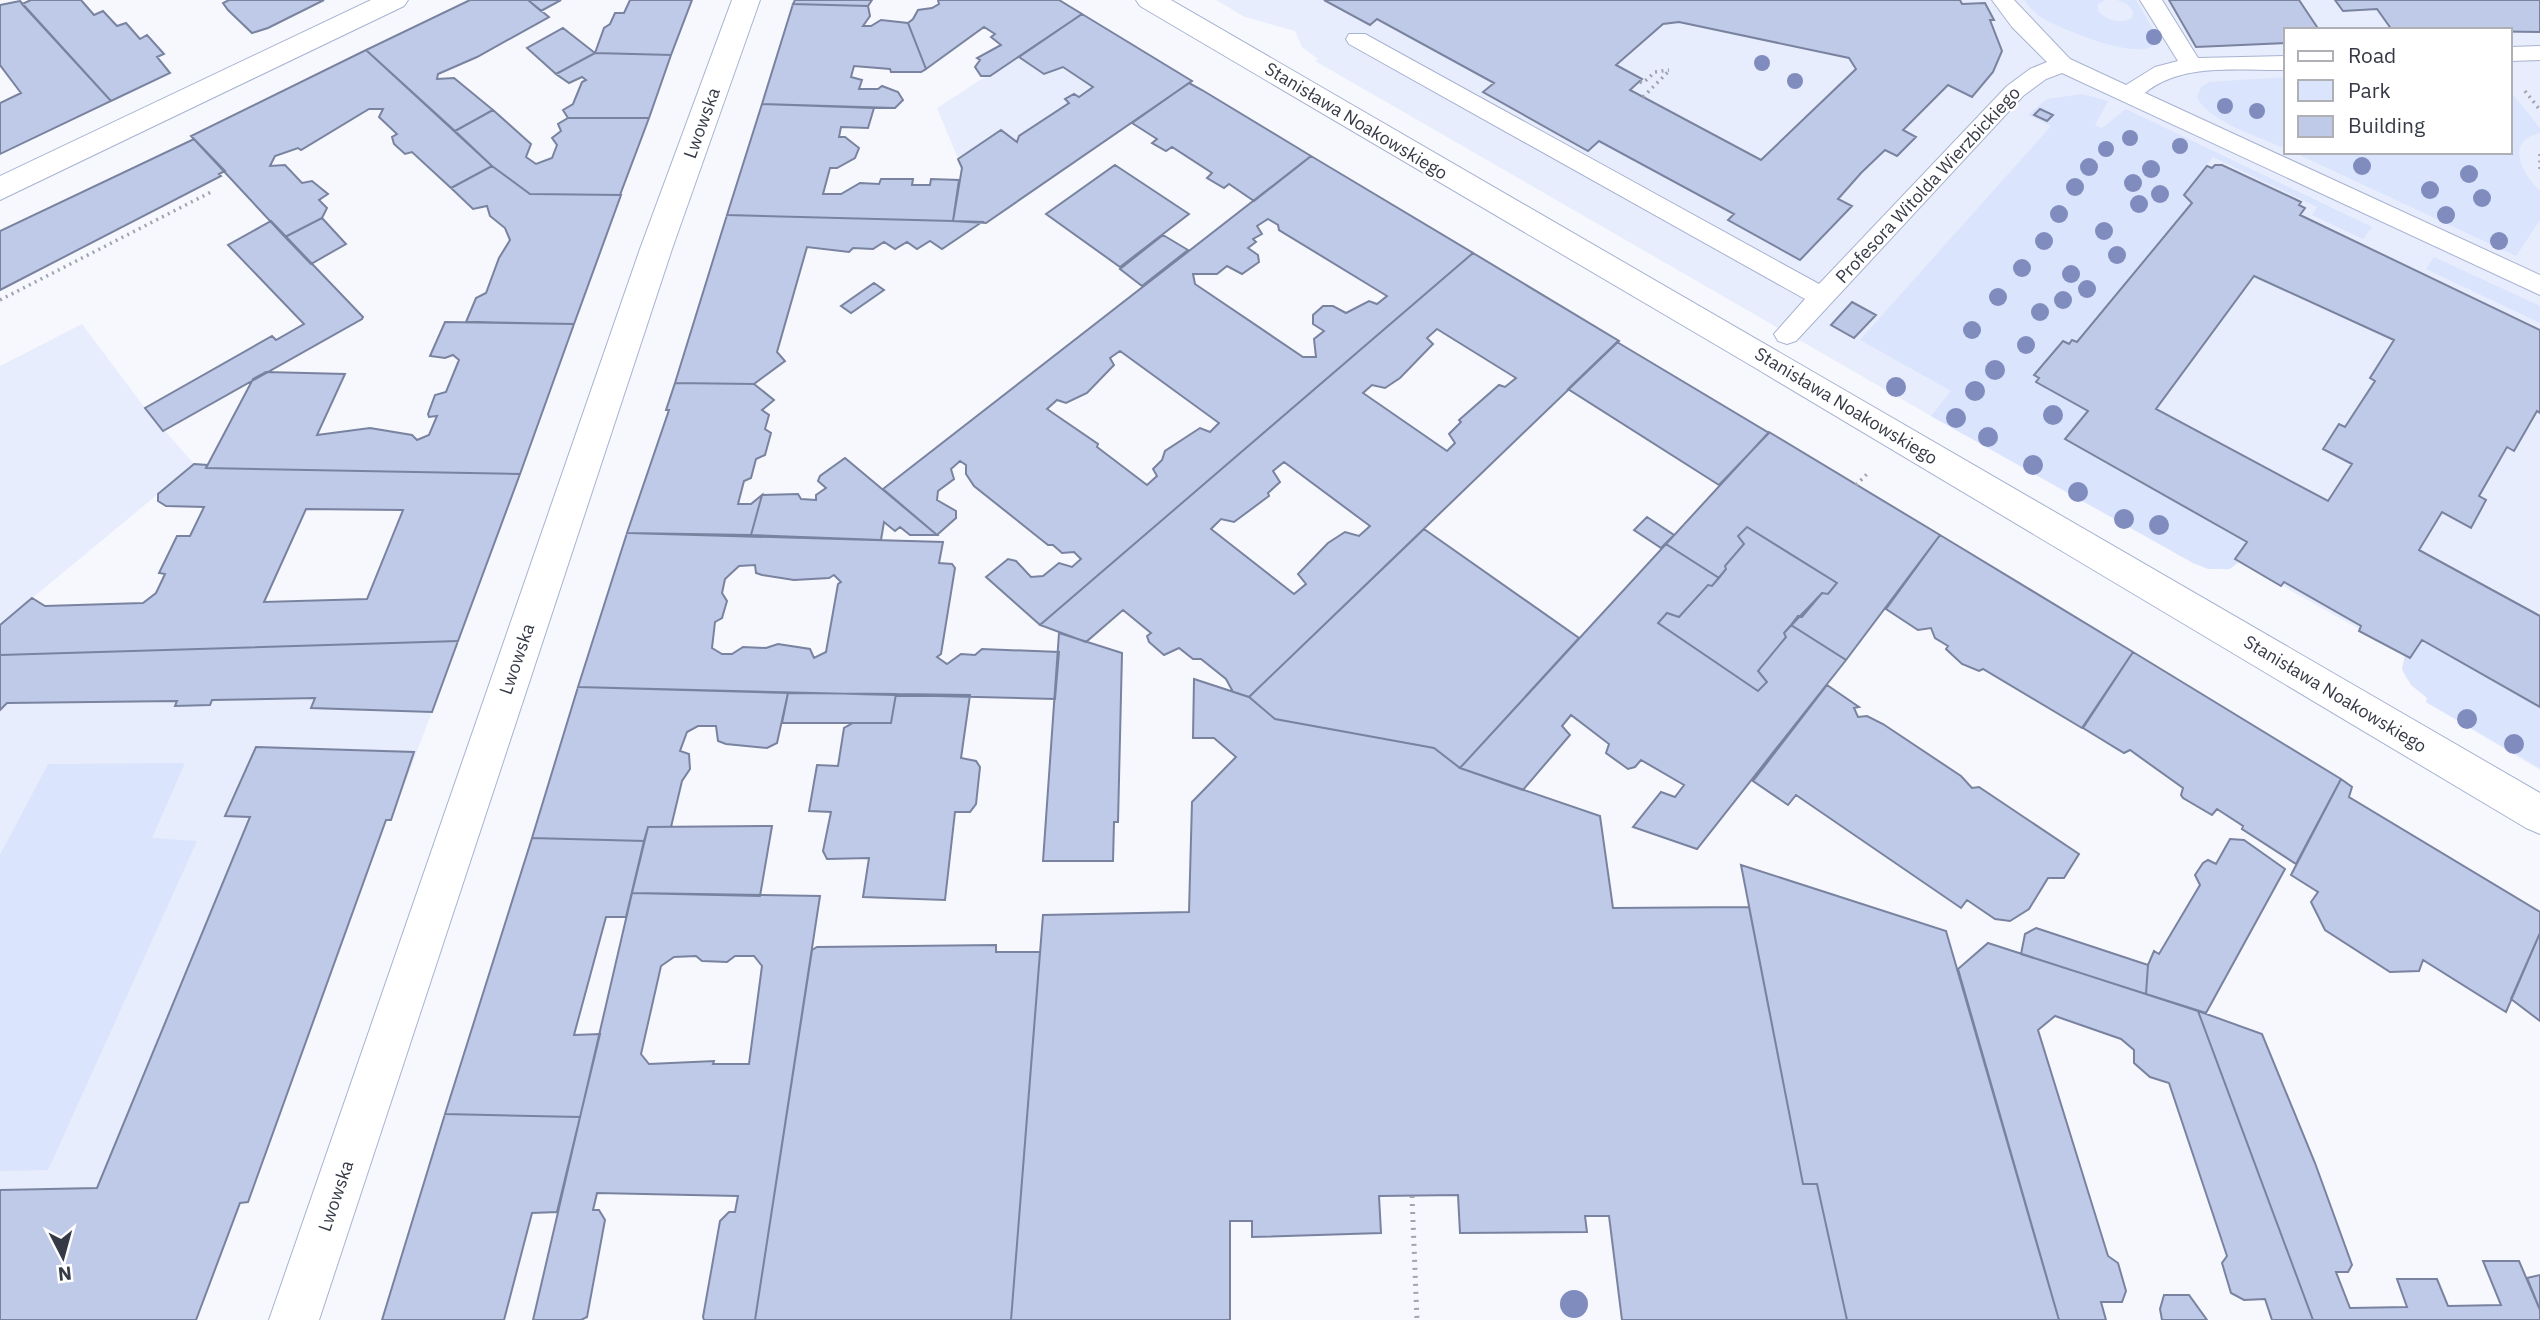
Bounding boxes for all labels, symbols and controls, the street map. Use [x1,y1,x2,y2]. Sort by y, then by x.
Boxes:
legend [2284,28,2512,154]
text: Road [2348,41,2396,69]
street label: Stanisława Noakowskiego [1261,57,1452,184]
text: Park [2348,76,2391,104]
street label: Profesora Witolda Wierzbickiego [1830,81,2025,288]
street label: Lwowska [678,84,725,161]
text: Building [2348,111,2425,139]
street label: Stanisława Noakowskiego [1751,342,1942,469]
street label: Lwowska [494,620,540,697]
street label: Stanisława Noakowskiego [2240,630,2431,757]
street label: Lwowska [313,1157,359,1234]
north arrow [28,1222,98,1292]
text: N [57,1261,73,1287]

